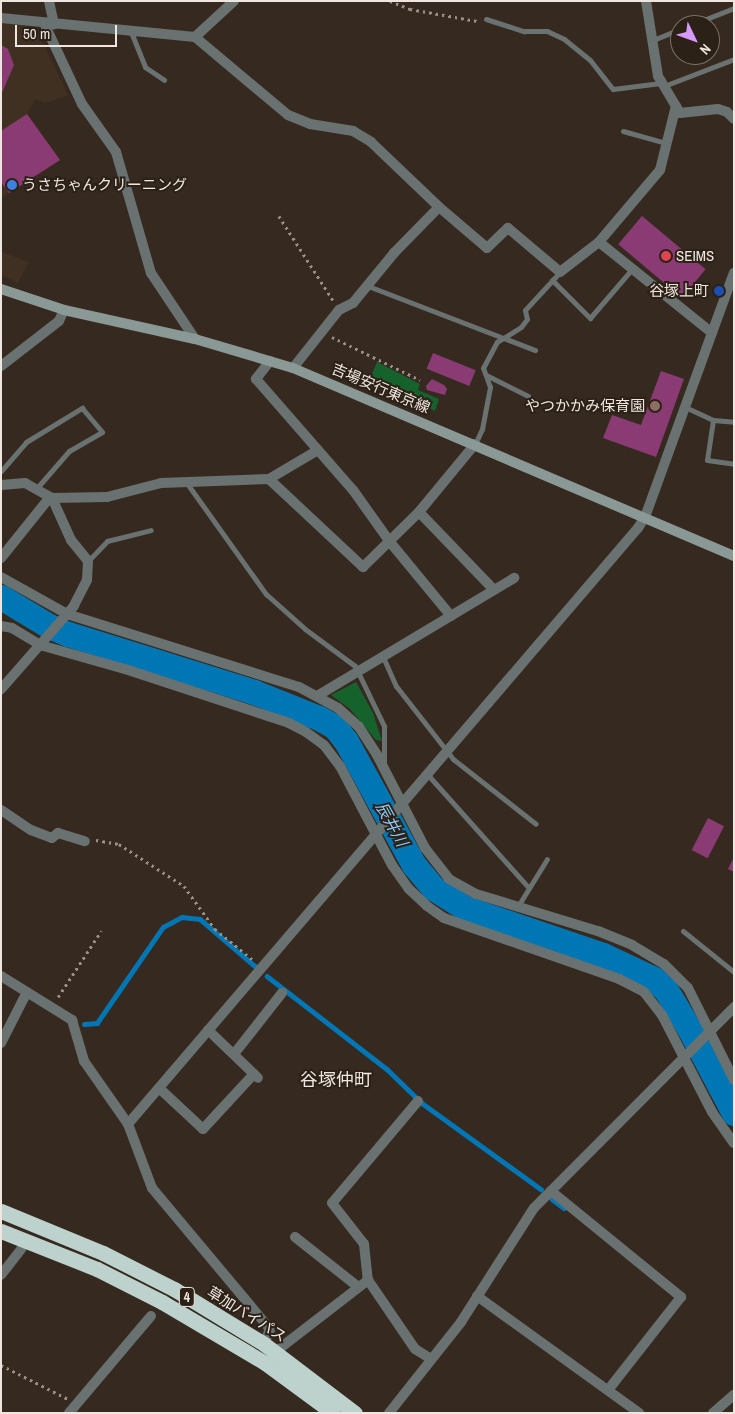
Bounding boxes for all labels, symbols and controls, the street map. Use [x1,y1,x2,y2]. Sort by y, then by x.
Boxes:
scale bar [18,15,120,47]
north arrow [670,15,720,65]
text: 50 m [23,23,50,44]
text: N [696,40,715,58]
place label: うさちゃんクリーニング [22,176,187,194]
marker: うさちゃんクリーニング [6,179,18,191]
place label: SEIMS [676,247,714,265]
marker: SEIMS [660,250,672,262]
place label: 谷塚上町 [649,282,709,300]
marker: 谷塚上町 [713,285,725,297]
street label: 吉場安行東京線 [329,359,433,417]
place label: やつかかみ保育園 [525,397,645,415]
marker: やつかかみ保育園 [649,400,661,412]
water label: 辰井川 [372,798,412,850]
district label: 谷塚仲町 [300,1069,372,1091]
street label: 草加バイパス [204,1283,290,1345]
road number: 4 [178,1285,196,1308]

